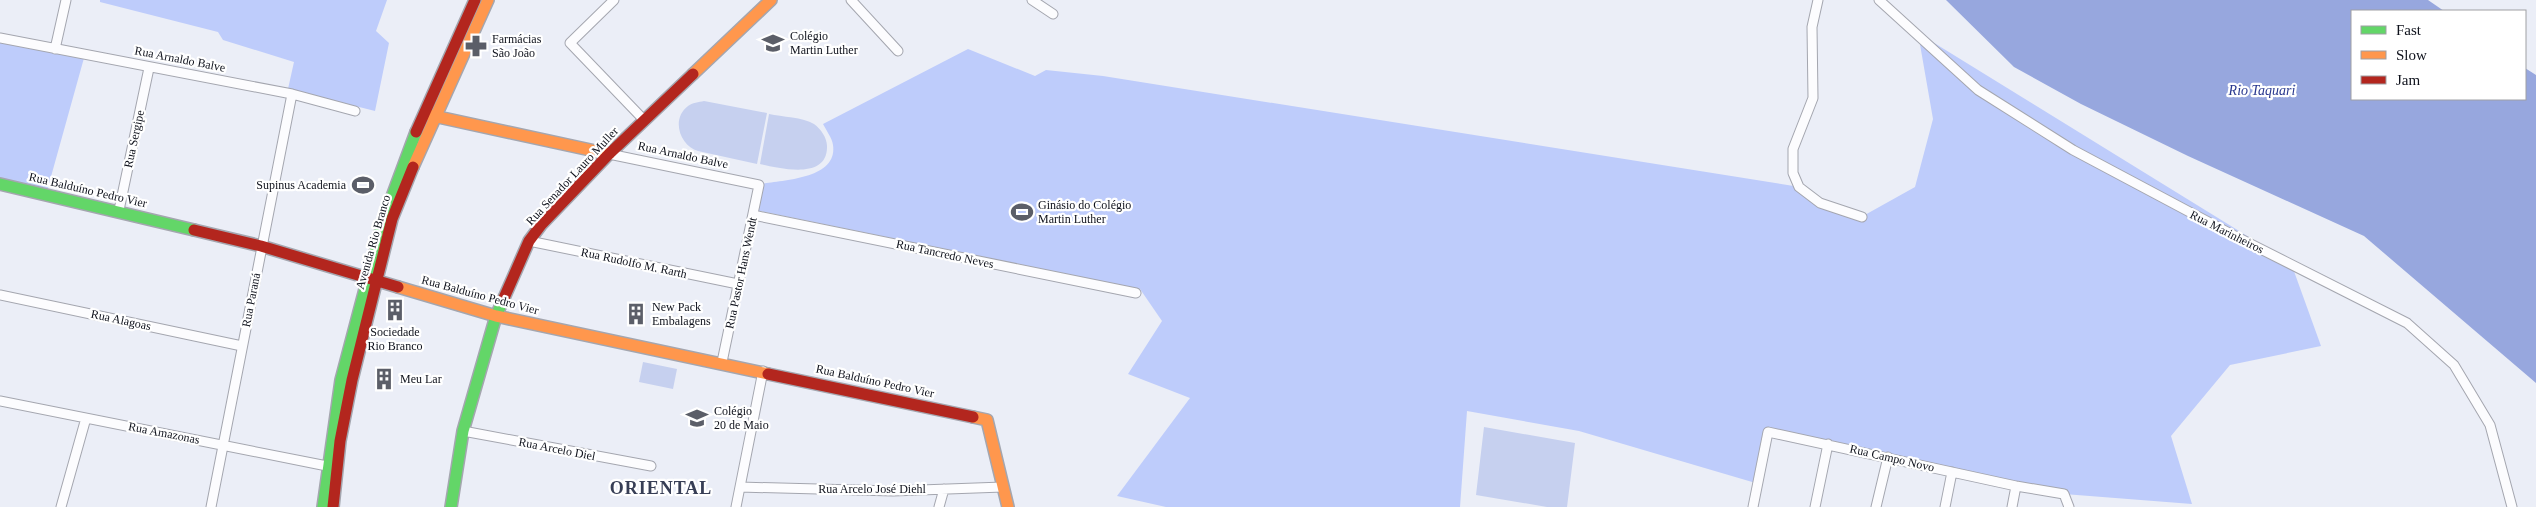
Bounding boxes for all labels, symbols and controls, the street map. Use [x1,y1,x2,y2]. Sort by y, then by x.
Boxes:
legend [2351,10,2526,100]
text: Fast [2396,22,2422,38]
place label: Colégio Martin Luther [790,29,858,57]
school or university icon: Colégio Martin Luther [760,30,786,56]
place label: Farmácias São João [492,32,542,60]
pharmacy icon: Farmácias São João [463,33,489,59]
street label: Rua Arnaldo Balve [134,43,226,75]
text: Slow [2396,47,2427,63]
text: Jam [2396,72,2420,88]
water label: Rio Taquari [2228,83,2296,98]
street label: Rua Sergipe [121,109,147,169]
street label: Rua Senador Lauro Muller [523,124,621,228]
street label: Rua Arnaldo Balve [637,139,729,171]
street label: Rua Balduíno Pedro Vier [28,170,148,210]
sports icon: Supinus Academia [350,172,376,198]
place label: Supinus Academia [256,178,347,192]
street label: Avenida Rio Branco [353,193,393,291]
place label: Ginásio do Colégio Martin Luther [1038,198,1131,226]
sports icon: Ginásio do Colégio Martin Luther [1009,199,1035,225]
street label: Rua Marinheiros [2188,207,2267,257]
street label: Rua Pastor Hans Wendt [722,215,760,330]
street label: Rua Tancredo Neves [895,237,995,271]
street label: Rua Rudolfo M. Rarth [580,245,688,281]
street label: Rua Paraná [239,271,263,328]
street label: Rua Balduíno Pedro Vier [420,273,540,317]
building icon: Sociedade Rio Branco [382,297,408,323]
place label: New Pack Embalagens [652,300,711,328]
building icon: New Pack Embalagens [623,301,649,327]
street label: Rua Alagoas [90,307,153,333]
place label: Sociedade Rio Branco [368,325,423,353]
street label: Rua Balduíno Pedro Vier [815,362,935,400]
building icon: Meu Lar [371,366,397,392]
place label: Meu Lar [400,372,442,386]
place label: Colégio 20 de Maio [714,404,769,432]
school or university icon: Colégio 20 de Maio [684,405,710,431]
street label: Rua Amazonas [127,419,201,447]
street label: Rua Arcelo Diel [517,435,597,463]
street label: Rua Campo Novo [1848,441,1936,475]
district label: ORIENTAL [610,478,712,498]
street label: Rua Arcelo José Diehl [818,482,926,496]

